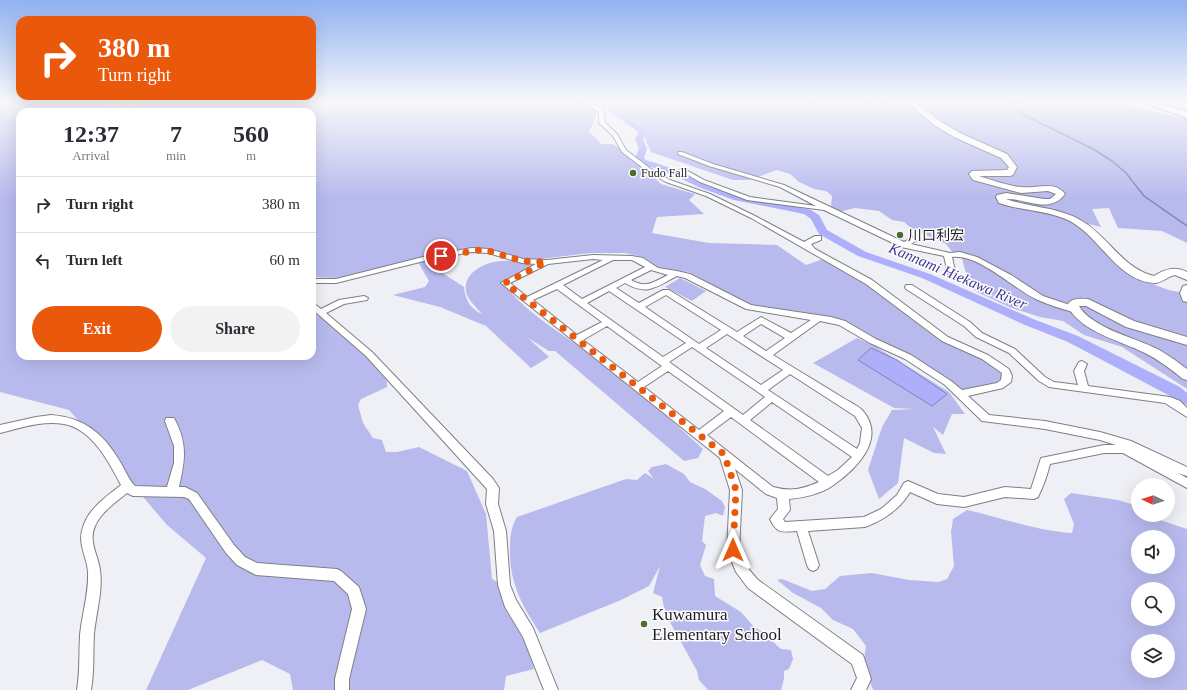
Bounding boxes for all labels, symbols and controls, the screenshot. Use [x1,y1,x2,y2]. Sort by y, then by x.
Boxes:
icon: right [32,32,84,84]
text: 380 m [98,32,170,63]
text: Turn right [98,65,171,85]
text: 12:37 [63,121,119,147]
text: 7 [170,121,182,147]
text: 560 [233,121,269,147]
text: Arrival [72,148,110,163]
text: min [166,148,186,163]
text: m [246,148,256,163]
place label: Fudo Fall [641,166,688,180]
marker: Fudo Fall [628,168,638,178]
icon: right [32,194,54,216]
text: Turn right [66,196,133,212]
text: 380 m [262,196,300,212]
place label: 川口利宏 [908,228,964,243]
marker: 川口利宏 [895,230,905,240]
pin [424,239,458,273]
water label: Kannami Hiekawa River [886,239,1030,312]
icon: arrive [430,245,452,267]
icon: left [32,250,54,272]
text: Turn left [66,252,123,268]
text: 60 m [270,252,300,268]
button: Exit [32,306,162,352]
button: Share [170,306,300,352]
north arrow [1131,478,1175,522]
map controls [1131,478,1175,678]
position arrow [712,529,754,571]
button: sound [1131,530,1175,574]
button: search [1131,582,1175,626]
place label: Kuwamura Elementary School [652,605,782,644]
marker: Kuwamura Elementary School [639,619,649,629]
button: layers [1131,634,1175,678]

